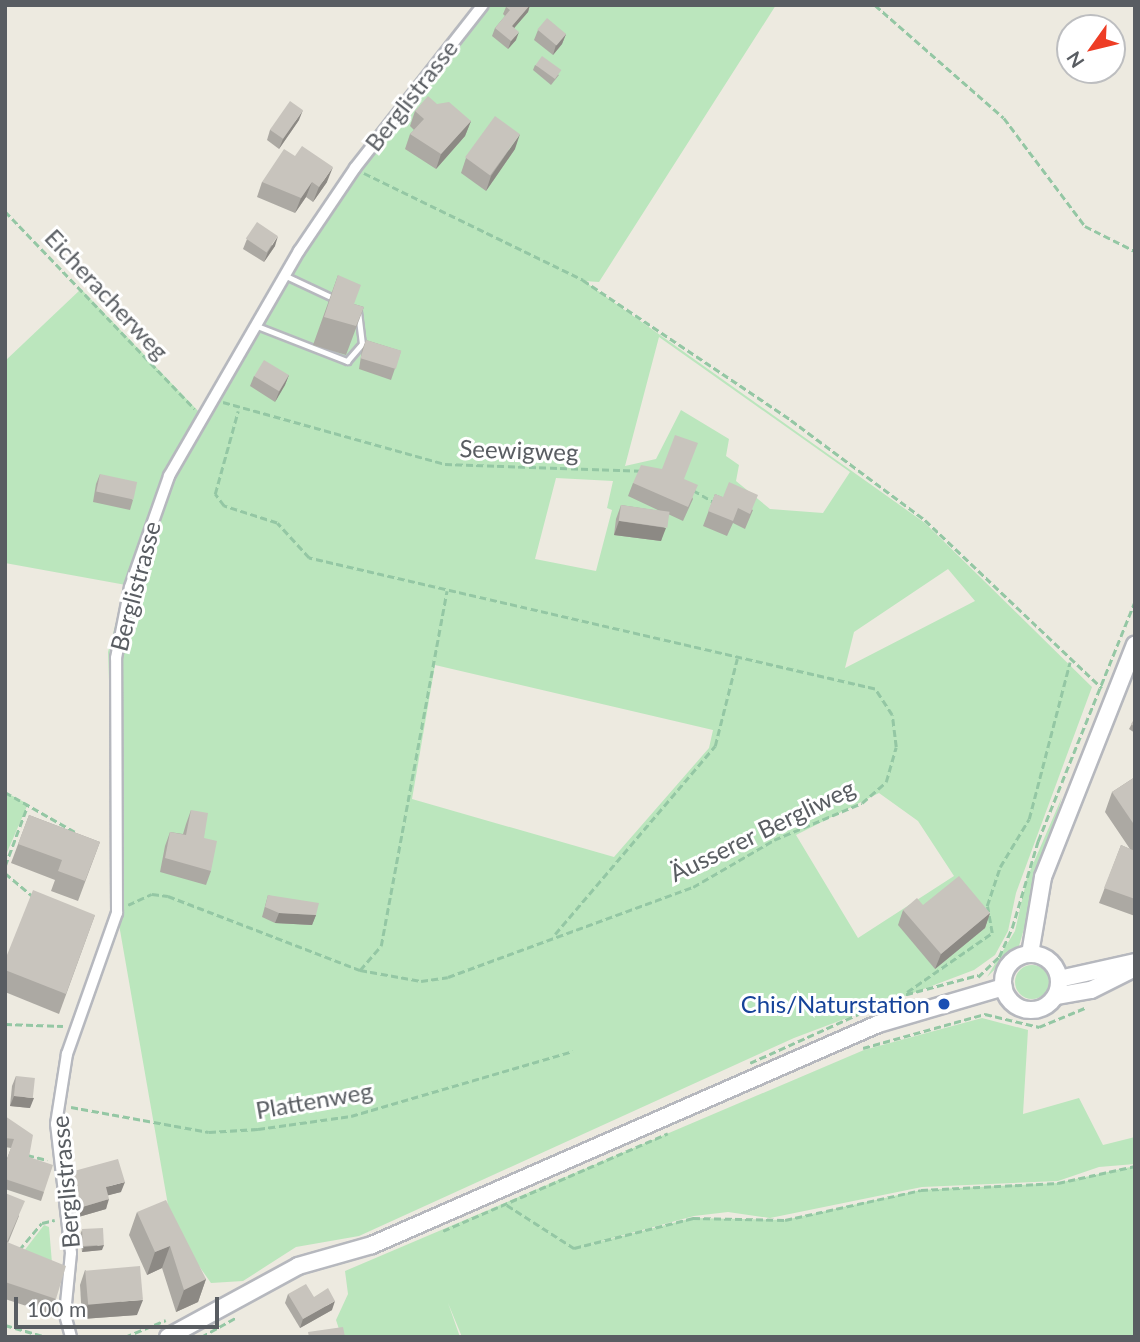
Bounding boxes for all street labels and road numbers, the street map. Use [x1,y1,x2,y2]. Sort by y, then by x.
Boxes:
street label: Berglistrasse [359,34,463,156]
street label: Eicheracherweg [39,223,175,365]
street label: Seewigweg [459,434,579,466]
street label: Berglistrasse [104,518,166,654]
street label: Äusserer Bergliweg [665,773,859,887]
street label: Plattenweg [253,1076,375,1124]
street label: Berglistrasse [45,1114,85,1250]

